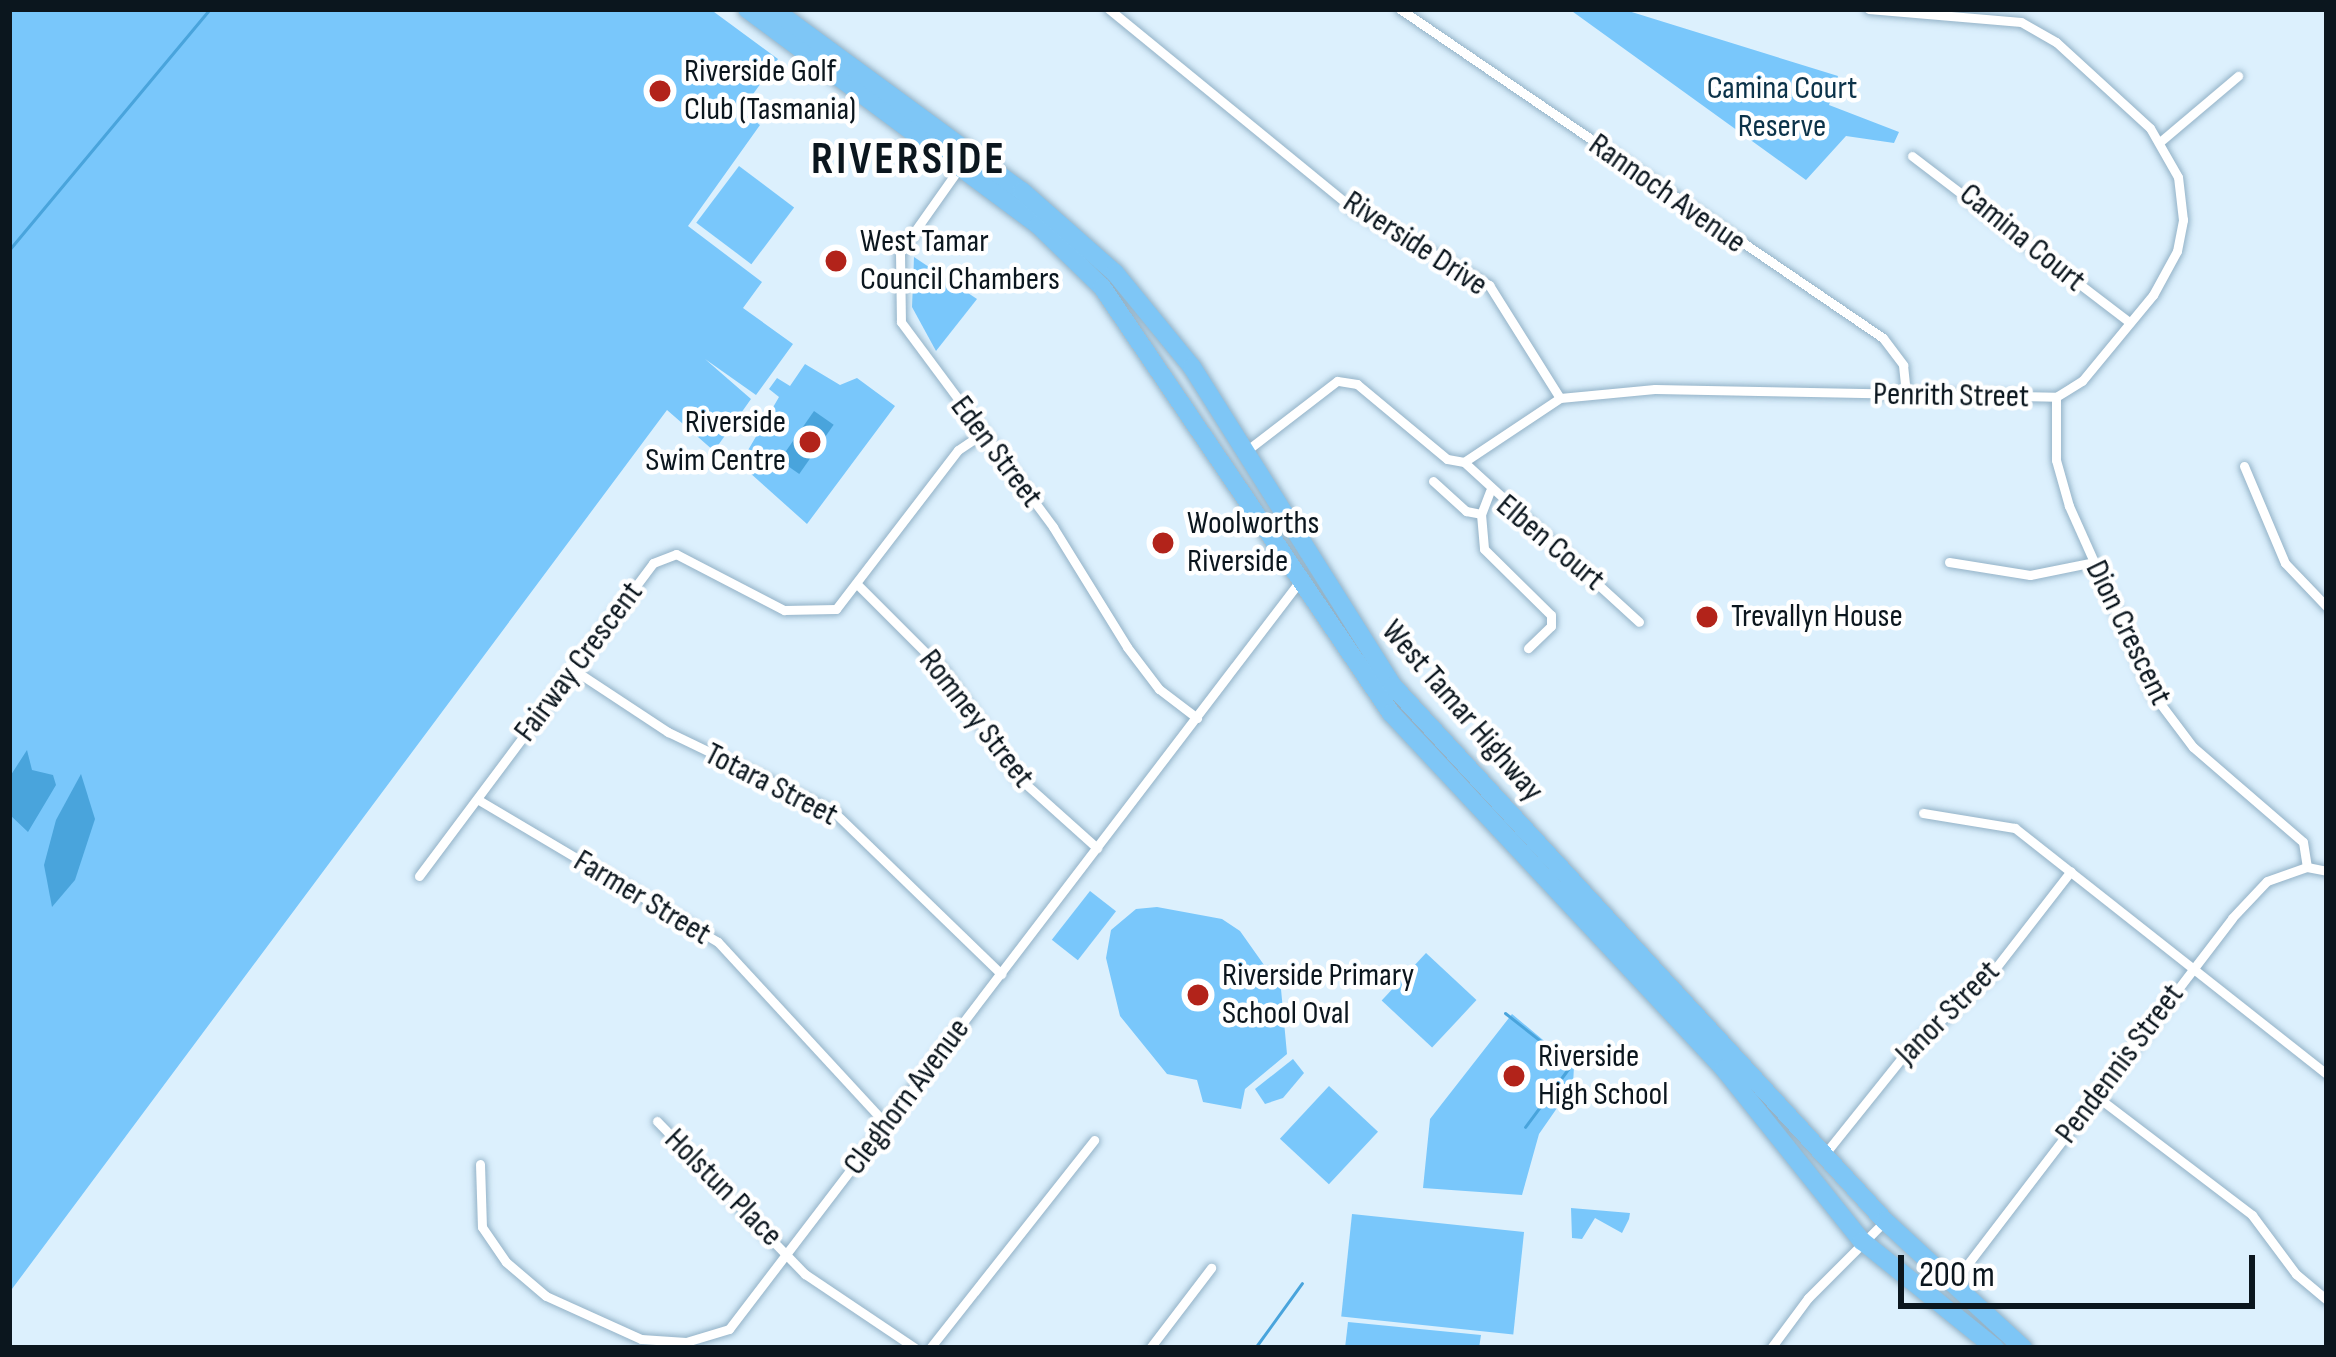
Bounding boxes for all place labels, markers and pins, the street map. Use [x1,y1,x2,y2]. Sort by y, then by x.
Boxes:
place label: Riverside Golf Club (Tasmania) [684,52,856,130]
marker: Riverside Golf Club (Tasmania) [647,78,673,104]
place label: West Tamar Council Chambers [860,222,1060,300]
marker: West Tamar Council Chambers [823,248,849,274]
place label: Riverside Swim Centre [645,403,786,481]
marker: Riverside Swim Centre [797,429,823,455]
place label: Woolworths Riverside [1187,504,1319,582]
marker: Woolworths Riverside [1150,530,1176,556]
place label: Trevallyn House [1731,597,1903,637]
marker: Trevallyn House [1694,604,1720,630]
place label: Riverside Primary School Oval [1222,956,1414,1034]
marker: Riverside Primary School Oval [1185,982,1211,1008]
place label: Riverside High School [1538,1037,1668,1115]
marker: Riverside High School [1501,1063,1527,1089]

